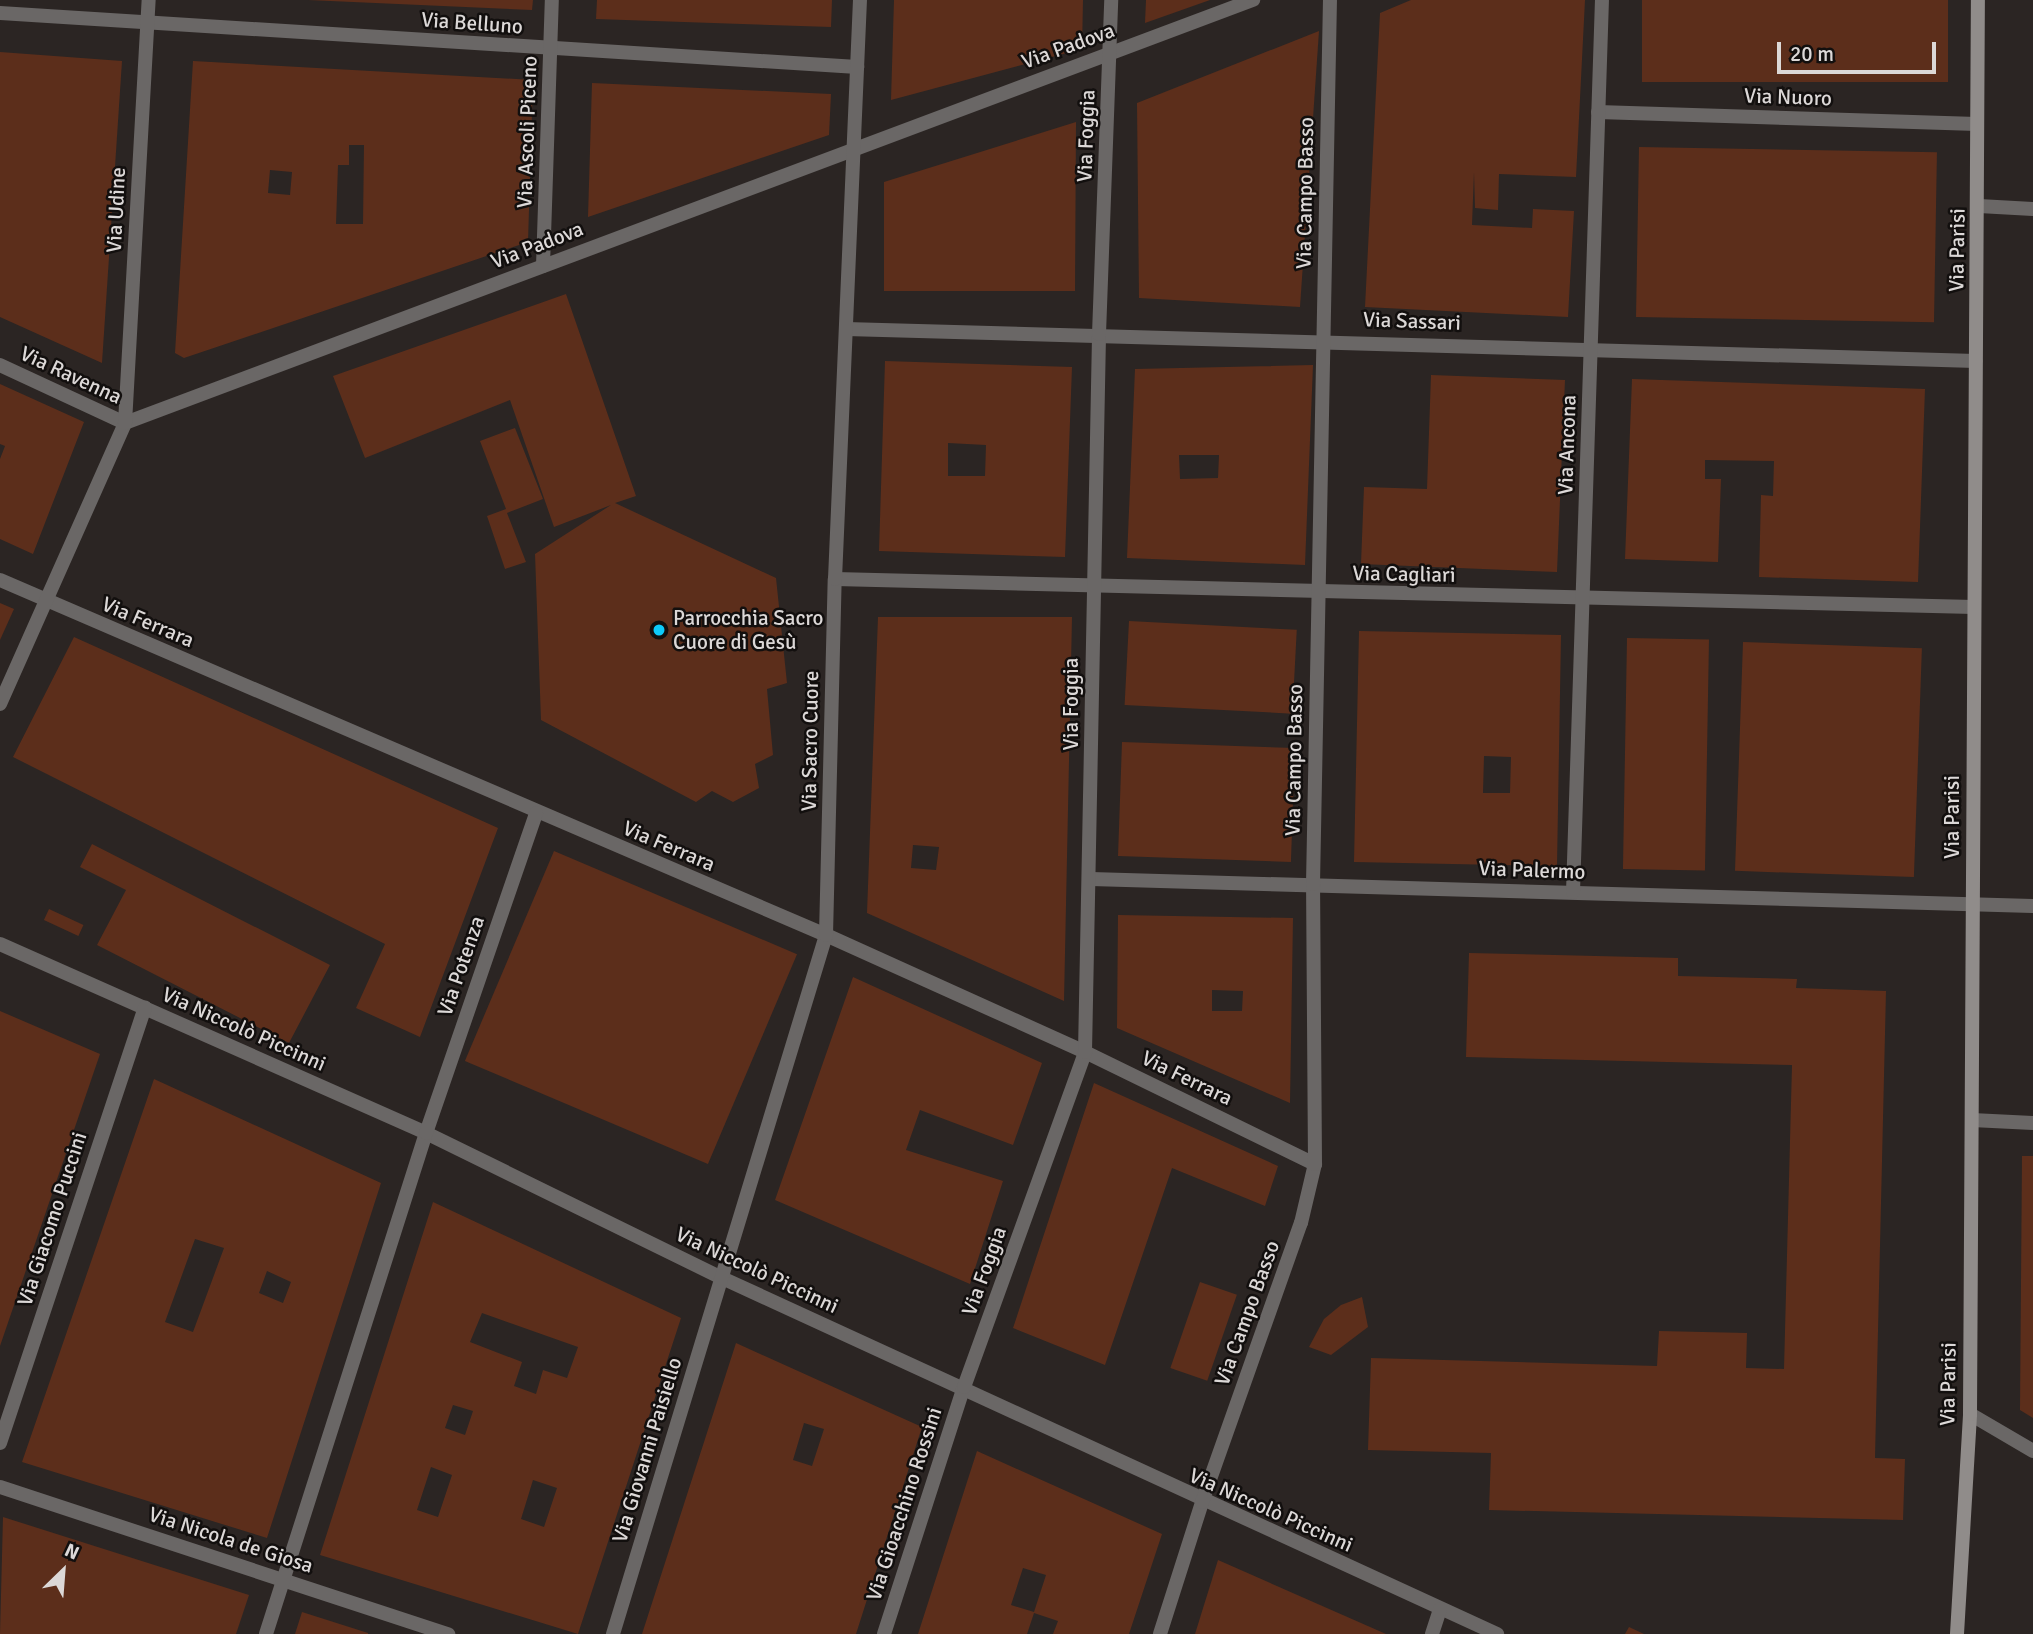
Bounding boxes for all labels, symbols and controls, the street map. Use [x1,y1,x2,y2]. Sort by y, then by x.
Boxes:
street label: Via Belluno [420,7,524,39]
street label: Via Padova [1018,18,1118,74]
scale bar [1781,28,1940,72]
text: 20 m [1790,41,1834,67]
street label: Via Ascoli Piceno [512,55,542,209]
street label: Via Nuoro [1744,83,1832,111]
street label: Via Foggia [1072,89,1100,183]
street label: Via Campo Basso [1291,117,1319,269]
street label: Via Udine [101,167,131,253]
street label: Via Parisi [1944,208,1970,292]
street label: Via Padova [487,216,587,274]
street label: Via Sassari [1363,307,1461,335]
street label: Via Ravenna [16,341,126,409]
street label: Via Ancona [1553,395,1581,495]
street label: Via Cagliari [1352,560,1456,588]
street label: Via Ferrara [98,591,198,653]
place label: Parrocchia Sacro Cuore di Gesù [673,605,824,655]
marker: Parrocchia Sacro Cuore di Gesù [651,622,667,638]
street label: Via Foggia [1058,658,1084,750]
street label: Via Sacro Cuore [796,670,824,812]
street label: Via Campo Basso [1280,684,1308,836]
street label: Via Parisi [1939,775,1965,859]
street label: Via Ferrara [619,815,719,877]
street label: Via Palermo [1478,856,1586,884]
street label: Via Potenza [432,913,490,1019]
street label: Via Niccolò Piccinni [158,982,330,1076]
street label: Via Ferrara [1137,1045,1237,1111]
street label: Via Giacomo Puccini [12,1129,92,1309]
street label: Via Niccolò Piccinni [672,1221,842,1319]
street label: Via Foggia [956,1223,1012,1319]
street label: Via Campo Basso [1209,1237,1285,1389]
street label: Via Parisi [1935,1342,1961,1426]
street label: Via Giovanni Paisiello [607,1354,687,1546]
street label: Via Gioacchino Rossini [861,1404,947,1604]
street label: Via Niccolò Piccinni [1185,1463,1357,1557]
street label: Via Nicola de Giosa [146,1502,316,1578]
north arrow [28,1536,98,1606]
text: N [61,1538,83,1566]

